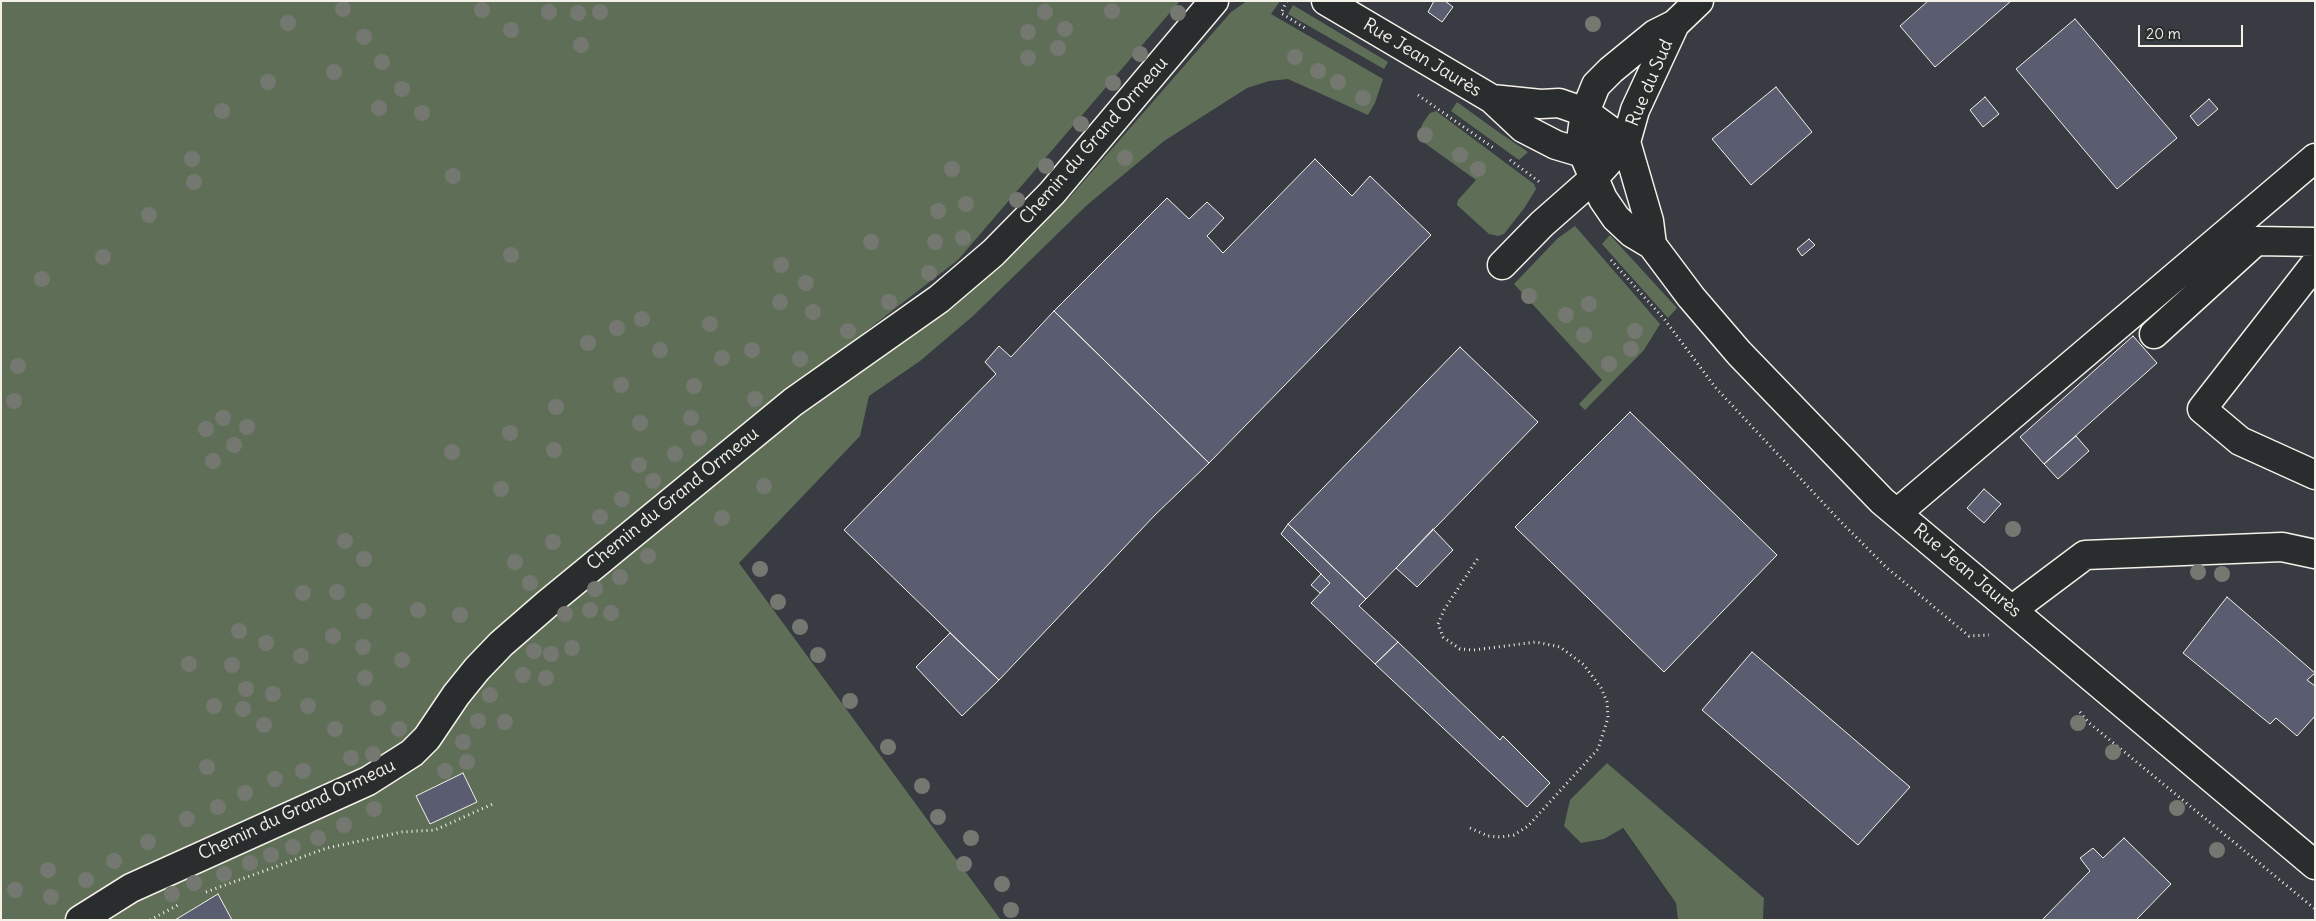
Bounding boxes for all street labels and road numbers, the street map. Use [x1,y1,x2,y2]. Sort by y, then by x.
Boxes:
street label: Rue Jean Jaurès [1359,14,1485,102]
street label: Rue du Sud [1622,36,1678,130]
street label: Chemin du Grand Ormeau [1015,53,1173,229]
street label: Chemin du Grand Ormeau [583,423,763,575]
street label: Rue Jean Jaurès [1909,520,2025,622]
street label: Chemin du Grand Ormeau [195,755,399,865]

